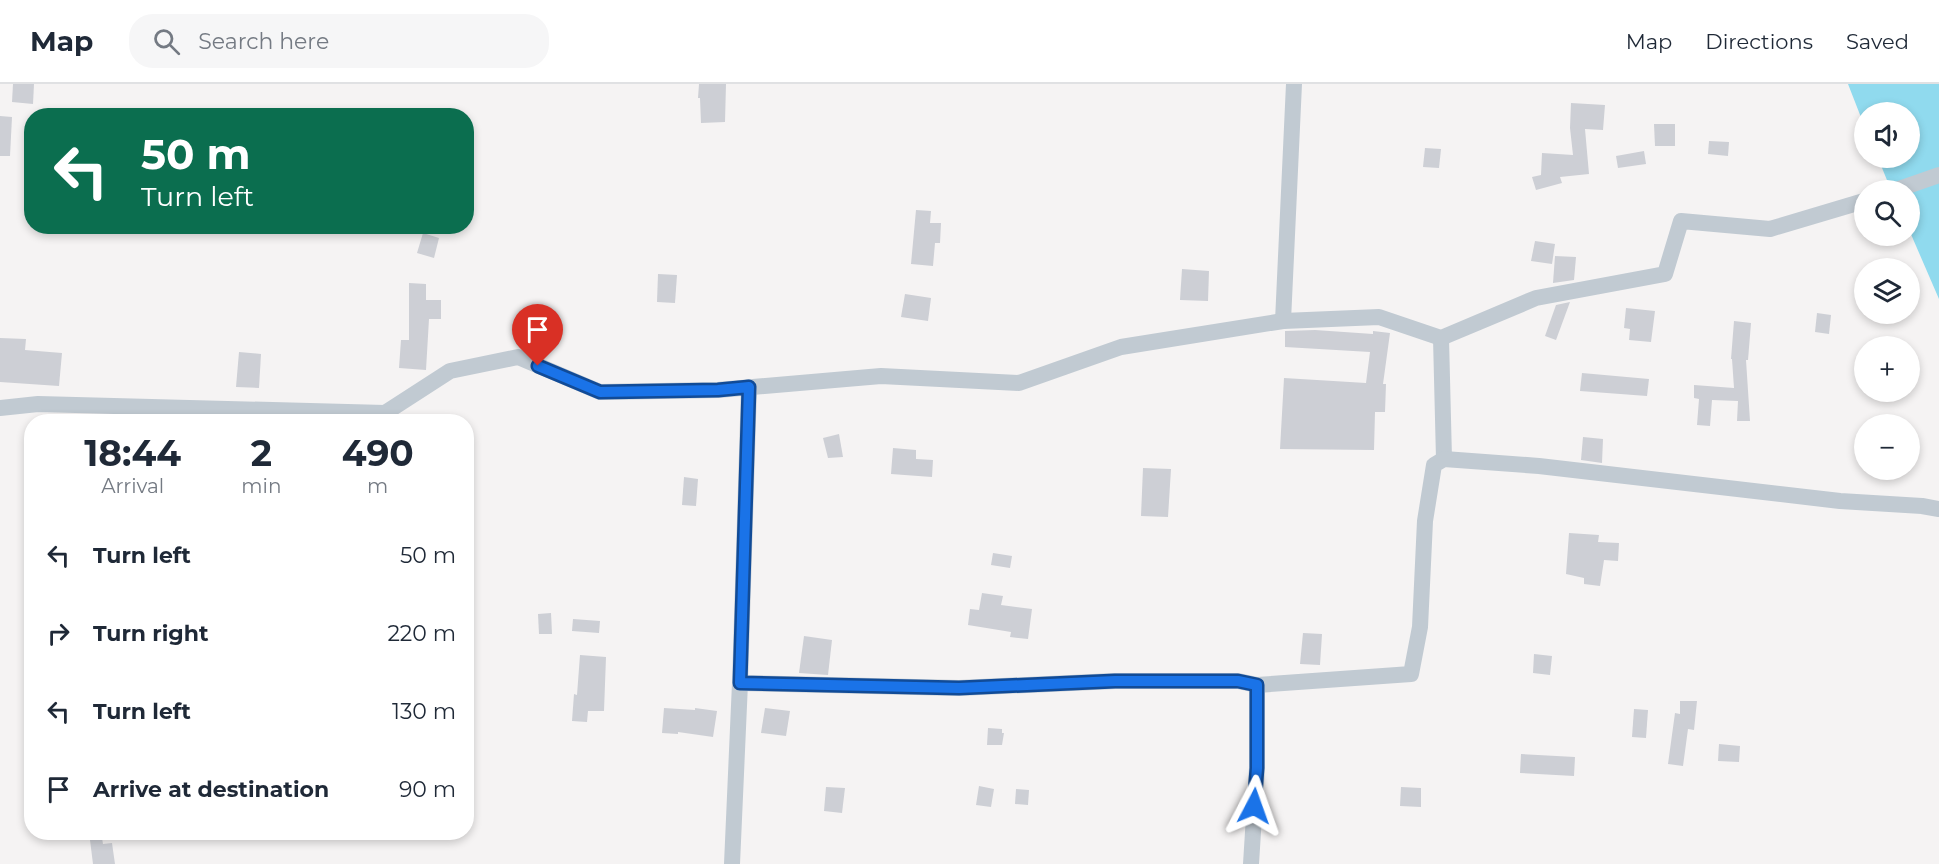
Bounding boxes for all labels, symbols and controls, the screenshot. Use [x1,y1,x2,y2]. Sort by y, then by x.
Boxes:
search box [129,14,549,68]
text: Map [30,24,93,58]
icon: search [150,25,183,58]
text: Search here [198,28,329,55]
text: Map [1626,29,1672,54]
text: Directions [1705,29,1813,54]
text: Saved [1846,29,1909,54]
map controls [1854,102,1920,480]
button: sound [1854,102,1920,168]
text: 50 m [141,128,250,180]
icon: left [42,132,120,210]
text: Turn left [141,180,254,213]
button: search [1854,180,1920,246]
button: layers [1854,258,1920,324]
pin [512,304,563,366]
icon: arrive [521,313,554,346]
button: + [1854,336,1920,402]
button: − [1854,414,1920,480]
text: 18:44 [84,431,181,475]
text: 2 [251,431,272,475]
text: 490 [342,431,414,475]
text: Arrival [101,474,164,498]
text: min [241,474,281,498]
text: m [367,474,388,498]
icon: left [42,539,75,572]
text: Turn left [93,542,191,569]
text: 50 m [400,542,456,569]
icon: right [42,617,75,650]
text: Turn right [93,620,208,647]
text: 220 m [387,620,456,647]
icon: left [42,695,75,728]
text: Turn left [93,698,191,725]
text: 130 m [392,698,456,725]
icon: arrive [42,773,75,806]
position arrow [1222,774,1286,838]
text: Arrive at destination [93,776,329,803]
text: 90 m [399,776,456,803]

